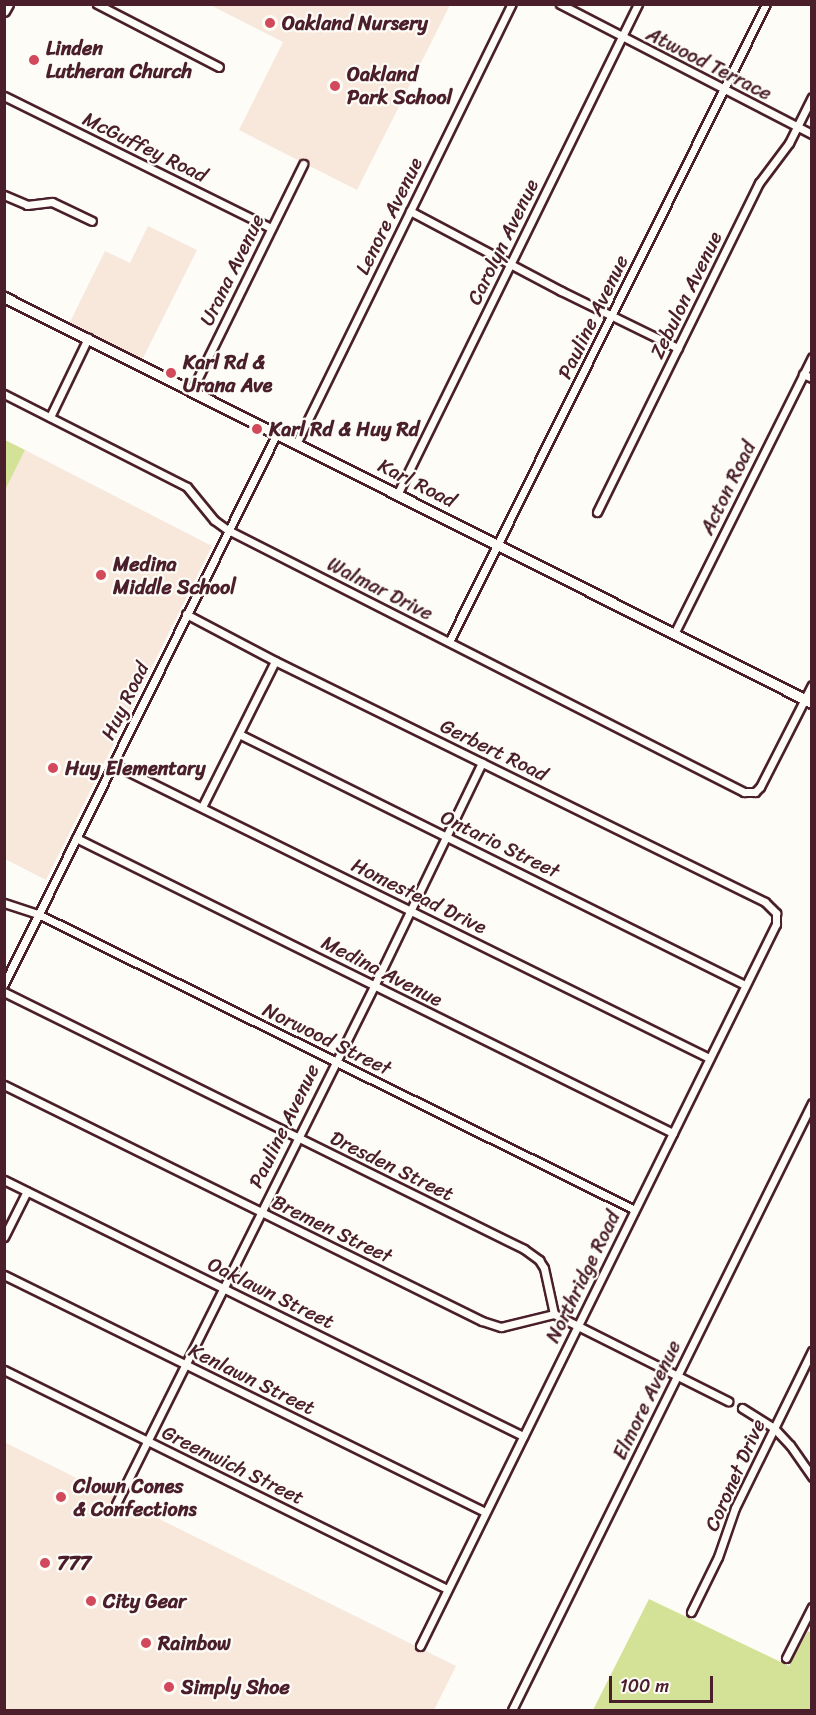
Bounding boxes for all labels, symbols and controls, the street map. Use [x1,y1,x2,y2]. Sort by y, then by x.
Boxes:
place label: Oakland Nursery [282,11,429,35]
marker: Oakland Nursery [263,16,277,30]
street label: Atwood Terrace [642,22,776,106]
place label: Linden Lutheran Church [46,36,192,83]
marker: Linden Lutheran Church [27,53,41,67]
place label: Oakland Park School [347,62,452,109]
marker: Oakland Park School [328,79,342,93]
street label: McGuffey Road [79,106,211,188]
street label: Lenore Avenue [350,154,428,278]
street label: Carolyn Avenue [462,175,544,309]
street label: Urana Avenue [195,210,269,330]
street label: Zebulon Avenue [645,228,727,362]
street label: Pauline Avenue [553,251,633,383]
place label: Karl Rd & Urana Ave [183,350,273,397]
marker: Karl Rd & Urana Ave [164,366,178,380]
place label: Karl Rd & Huy Rd [269,417,419,441]
marker: Karl Rd & Huy Rd [250,422,264,436]
street label: Acton Road [695,437,761,539]
street label: Karl Road [374,453,460,513]
place label: Medina Middle School [113,552,236,599]
street label: Walmar Drive [323,552,437,626]
marker: Medina Middle School [94,568,108,582]
street label: Huy Road [96,658,154,744]
street label: Gerbert Road [436,714,552,786]
place label: Huy Elementary [65,756,206,780]
marker: Huy Elementary [46,761,60,775]
street label: Ontario Street [437,805,563,883]
street label: Homestead Drive [347,853,491,939]
street label: Medina Avenue [318,930,446,1012]
street label: Norwood Street [259,998,395,1080]
street label: Pauline Avenue [244,1060,324,1192]
street label: Dresden Street [326,1126,458,1206]
street label: Bremen Street [268,1190,396,1268]
street label: Northridge Road [541,1207,625,1347]
street label: Oaklawn Street [204,1252,338,1334]
street label: Elmore Avenue [608,1336,686,1464]
street label: Kenlawn Street [185,1338,319,1420]
street label: Coronet Drive [700,1415,770,1535]
street label: Greenwich Street [158,1420,308,1510]
place label: Clown Cones & Confections [73,1474,197,1521]
marker: Clown Cones & Confections [54,1490,68,1504]
place label: 777 [57,1551,91,1575]
marker: 777 [38,1556,52,1570]
place label: City Gear [103,1589,186,1613]
marker: City Gear [84,1594,98,1608]
place label: Rainbow [158,1631,231,1655]
marker: Rainbow [139,1636,153,1650]
scale bar [612,1664,716,1702]
text: 100 m [620,1670,669,1702]
place label: Simply Shoe [181,1675,290,1699]
marker: Simply Shoe [162,1680,176,1694]

